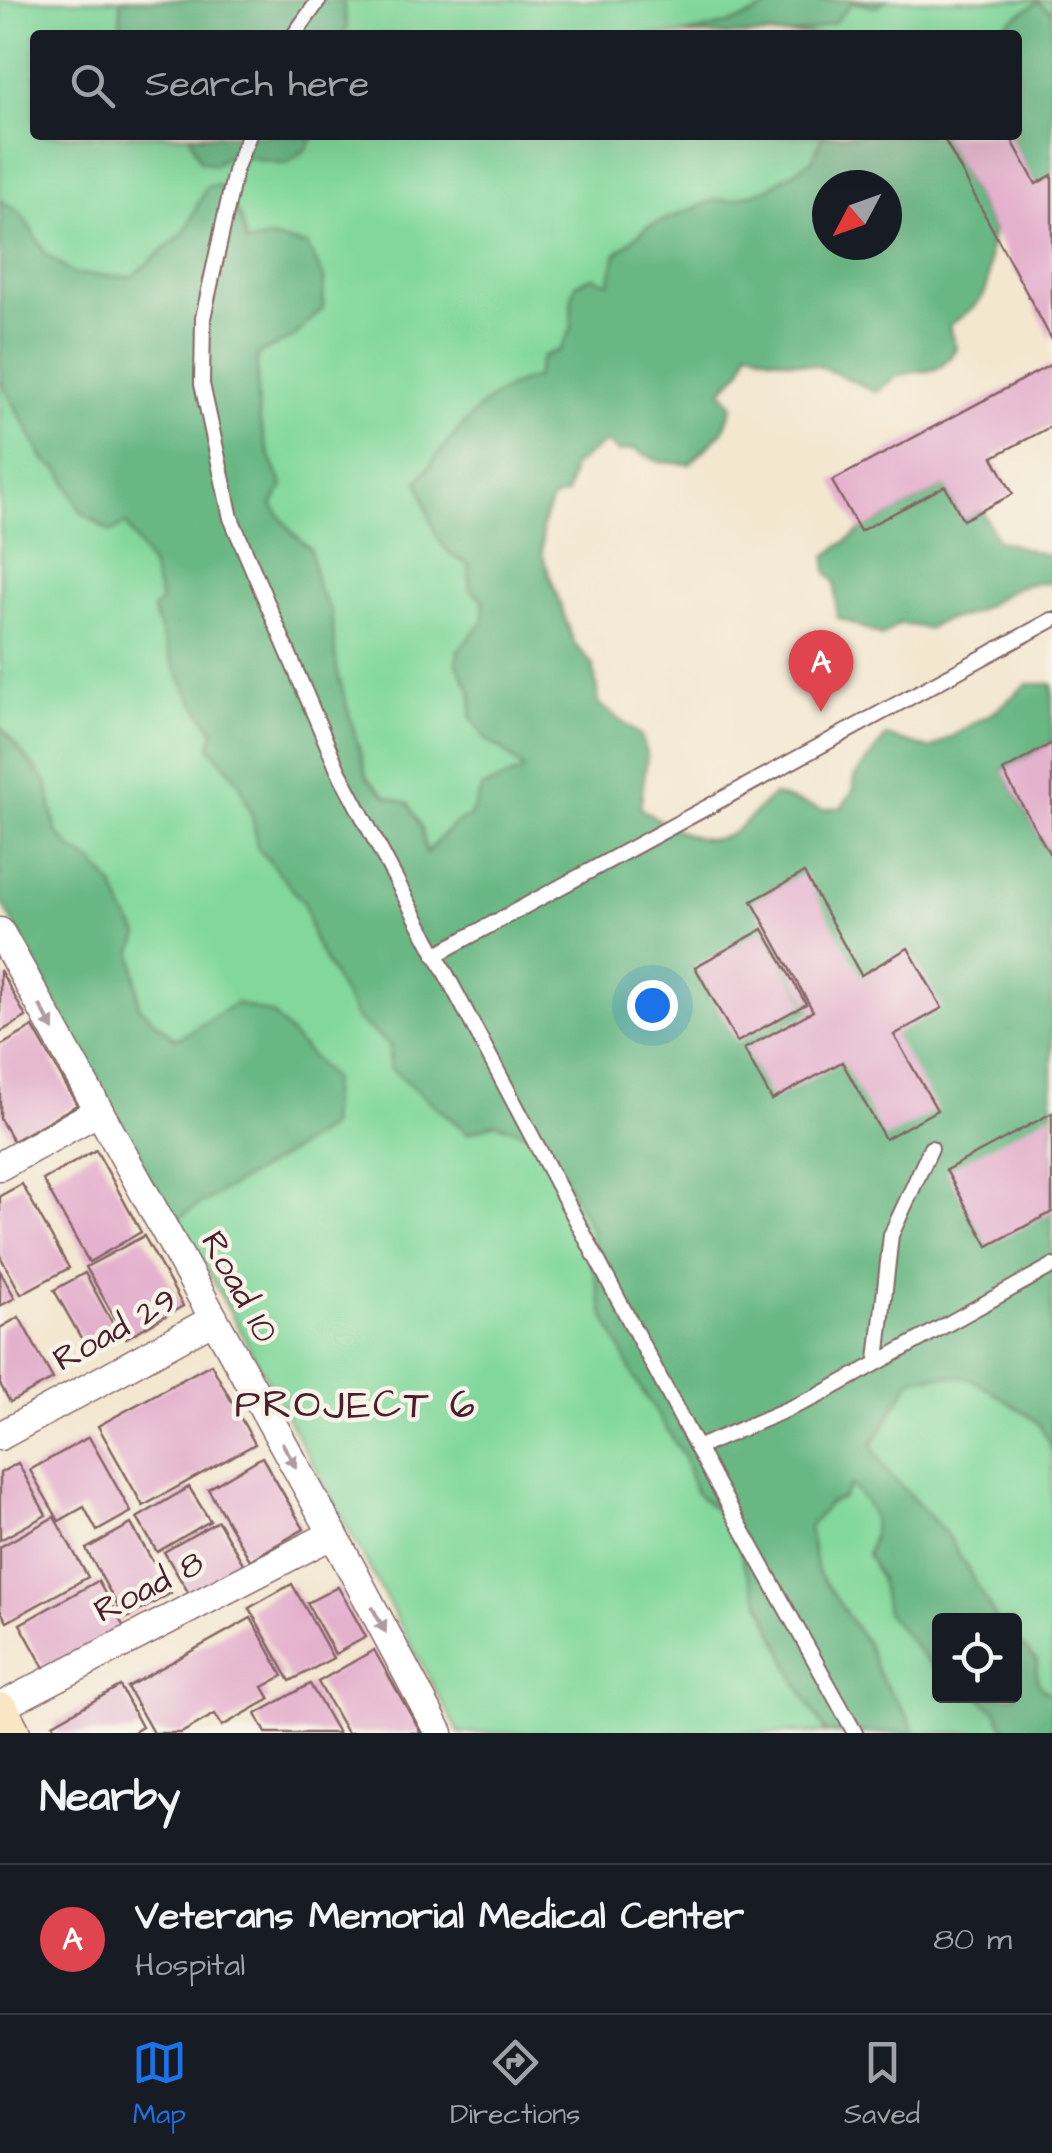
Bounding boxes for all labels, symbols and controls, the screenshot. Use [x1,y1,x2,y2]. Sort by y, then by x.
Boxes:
search box [30,30,1022,140]
icon: search [65,58,120,113]
text: Search here [145,59,369,111]
north arrow [812,170,902,260]
pin: A [788,630,854,712]
your location [627,980,678,1031]
one-way arrow [39,1003,56,1032]
street label: Road 10 [188,1222,290,1352]
street label: Road 29 [44,1276,186,1384]
district label: PROJECT 6 [235,1378,477,1433]
one-way arrow [280,1441,298,1469]
street label: Road 8 [86,1539,212,1635]
one-way arrow [369,1606,387,1634]
map controls [932,1613,1022,1703]
button: locate [932,1613,1022,1703]
text: Nearby [40,1769,180,1827]
text: Veterans Memorial Medical Center [135,1891,744,1943]
text: A [62,1917,83,1962]
text: 80 m [933,1917,1012,1962]
text: Hospital [135,1943,245,1988]
tab: Map [132,2035,187,2134]
tab: Directions [450,2035,580,2134]
tab: Saved [844,2035,920,2134]

